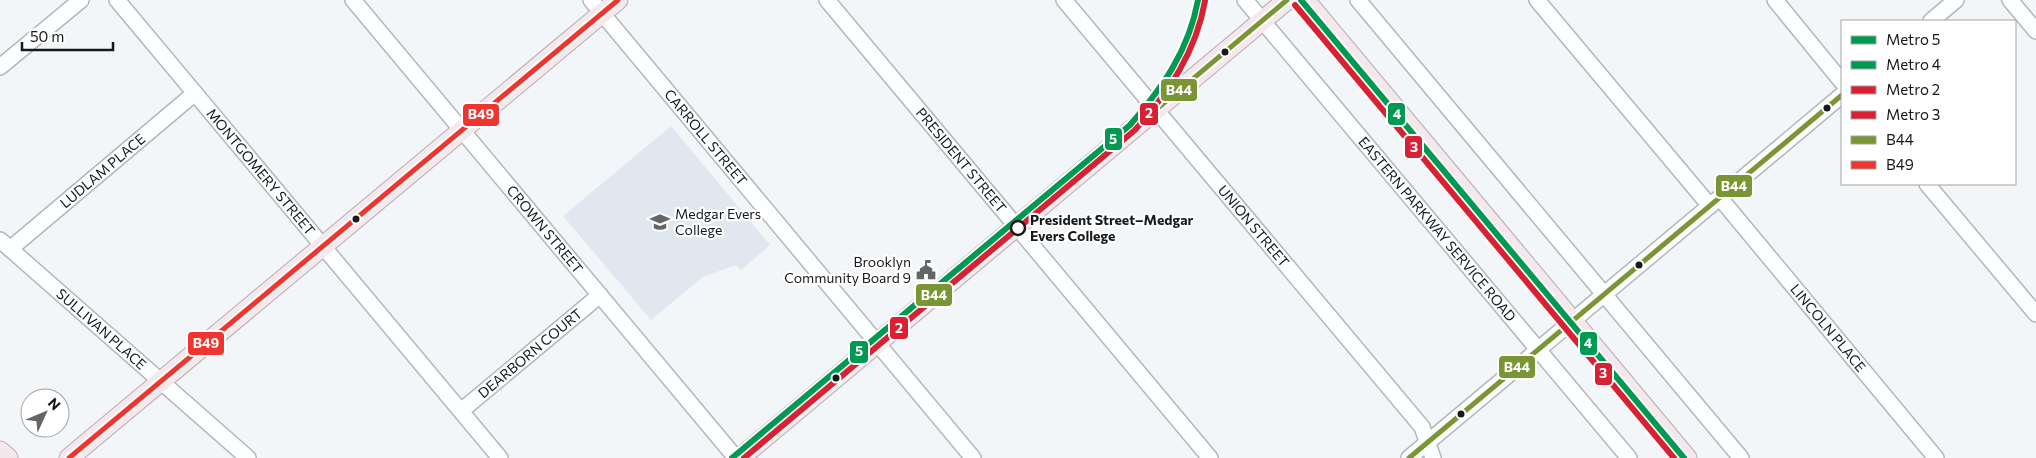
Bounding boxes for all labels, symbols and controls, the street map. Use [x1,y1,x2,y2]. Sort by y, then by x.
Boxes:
scale bar [22,20,114,52]
legend [1841,20,2016,185]
text: 50 m [30,27,64,45]
text: Metro 5 [1886,30,1940,48]
unlabelled marker [1220,47,1230,57]
text: Metro 4 [1886,55,1941,73]
line badge: B44 [1160,78,1198,102]
text: Metro 2 [1886,80,1940,98]
text: B44 [1166,81,1193,98]
street label: CARROLL STREET [661,86,751,189]
line badge: 2 [1139,102,1159,126]
line badge: 4 [1387,102,1406,126]
line badge: B49 [462,103,500,127]
unlabelled marker [1822,103,1832,113]
street label: PRESIDENT STREET [913,104,1010,216]
text: 2 [1145,104,1153,121]
street label: MONTGOMERY STREET [203,105,319,238]
text: B49 [468,105,495,122]
text: 4 [1393,105,1402,122]
text: Metro 3 [1886,105,1940,123]
line badge: 5 [1104,127,1123,151]
street label: LUDLAM PLACE [56,130,148,211]
text: 5 [1109,130,1117,147]
text: B44 [1886,130,1914,148]
street label: EASTERN PARKWAY SERVICE ROAD [1355,133,1520,325]
line badge: 3 [1404,135,1423,159]
text: 3 [1410,138,1418,155]
text: B49 [1886,155,1914,173]
line badge: B44 [1715,174,1753,198]
text: B44 [1721,177,1748,194]
street label: UNION STREET [1215,181,1293,270]
street label: CROWN STREET [504,182,587,277]
place label: Medgar Evers College [675,205,761,238]
school or university icon: Medgar Evers College [649,211,671,233]
place label: President Street–Medgar Evers College [1030,211,1194,244]
unlabelled marker [351,214,361,224]
marker: President Street–Medgar Evers College [1010,220,1026,236]
place label: Brooklyn Community Board 9 [784,253,911,286]
public building icon: Brooklyn Community Board 9 [915,259,937,281]
unlabelled marker [1634,260,1644,270]
street label: LINCOLN PLACE [1787,280,1870,375]
line badge: B44 [915,283,953,307]
street label: SULLIVAN PLACE [53,285,150,373]
text: B44 [921,286,948,303]
street label: DEARBORN COURT [474,305,585,401]
line badge: 2 [889,316,909,340]
text: 2 [895,319,903,336]
line badge: B49 [187,331,225,356]
line badge: 4 [1579,331,1598,356]
text: B49 [193,334,220,351]
text: 4 [1584,334,1593,351]
line badge: 5 [849,340,869,364]
text: 5 [855,342,863,359]
line badge: B44 [1498,355,1536,379]
text: B44 [1504,358,1531,375]
line badge: 3 [1594,362,1613,386]
text: 3 [1599,364,1607,381]
unlabelled marker [831,373,841,383]
north arrow [20,388,70,438]
text: N [45,394,64,413]
unlabelled marker [1456,409,1466,419]

